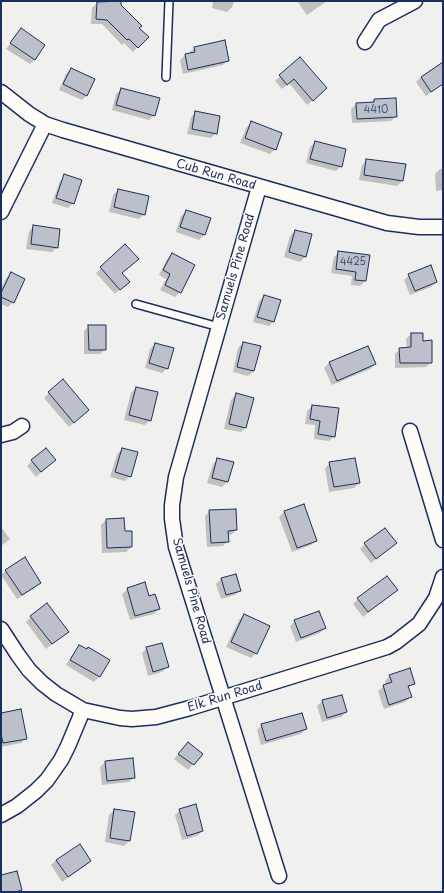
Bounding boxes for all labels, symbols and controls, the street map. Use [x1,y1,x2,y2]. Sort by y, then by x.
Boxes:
house number: 4410 [364,104,388,116]
street label: Cub Run Road [174,157,258,193]
street label: Samuels Pine Road [214,212,258,322]
house number: 4425 [340,256,366,268]
street label: Samuels Pine Road [169,536,213,646]
street label: Elk Run Road [186,679,264,715]

